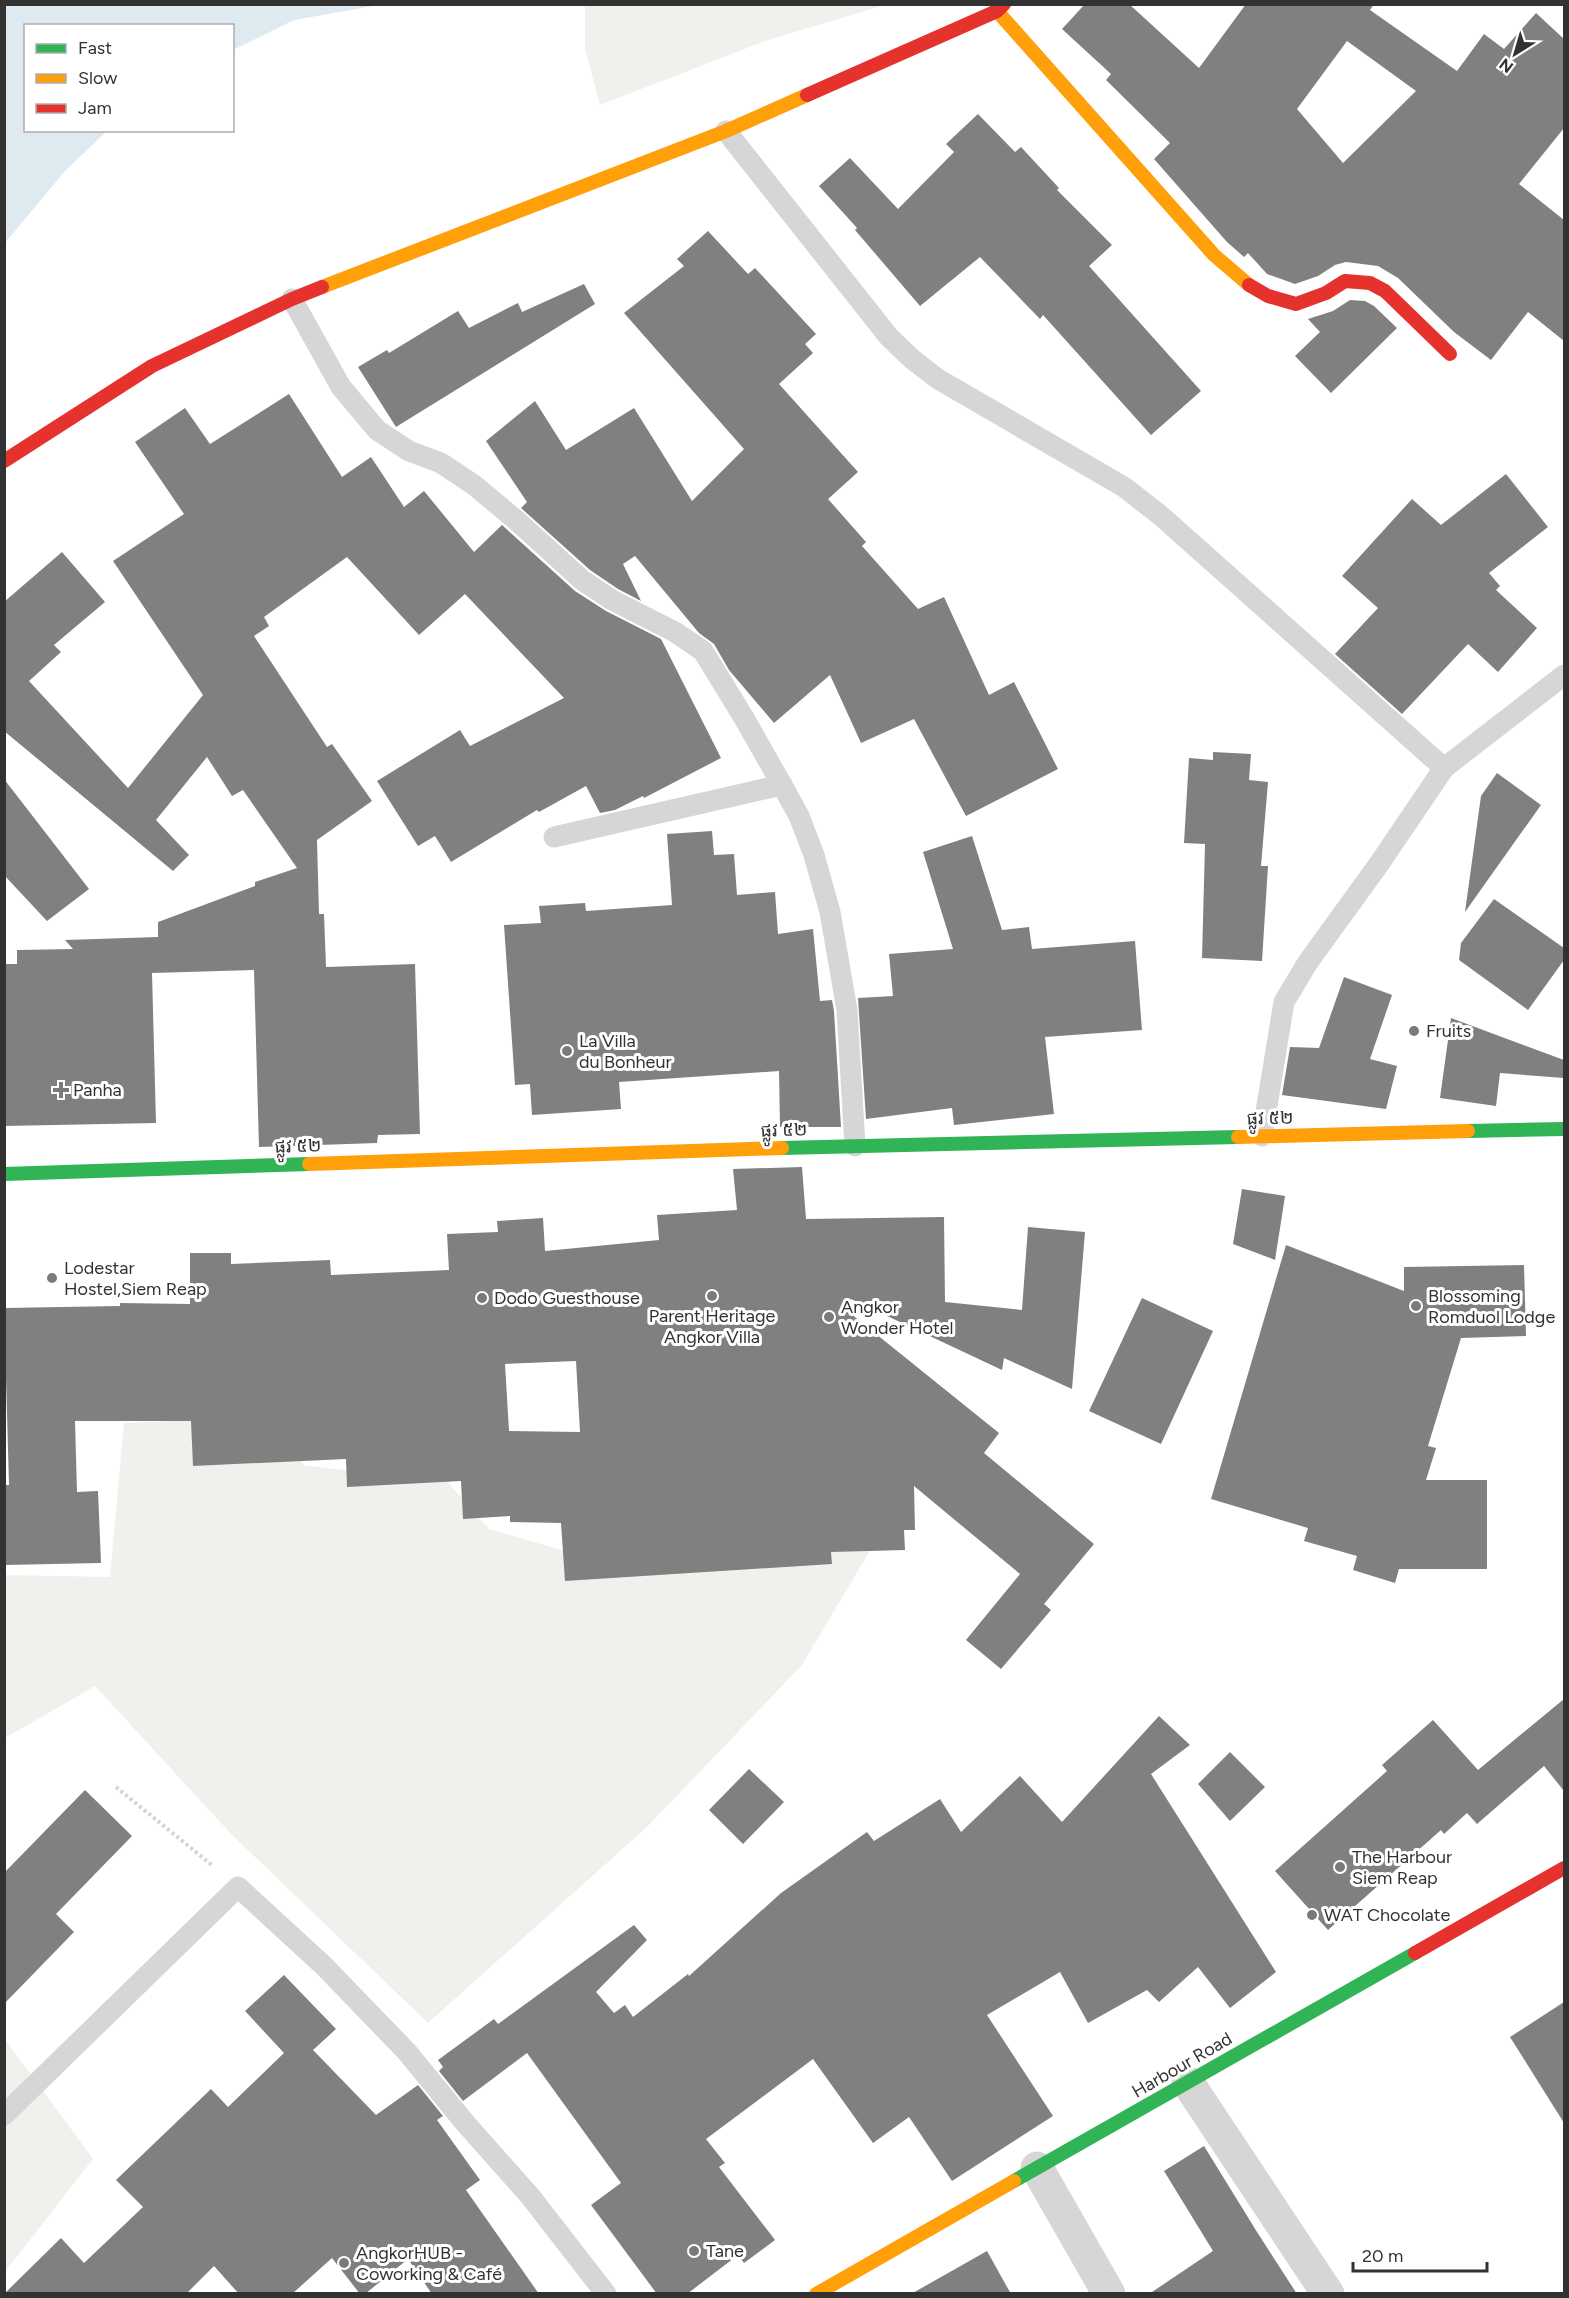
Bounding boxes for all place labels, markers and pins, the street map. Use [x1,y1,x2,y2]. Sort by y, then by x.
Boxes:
place label: Fruits [1426,1020,1471,1042]
marker: Fruits [1407,1024,1421,1038]
place label: La Villa du Bonheur [579,1030,672,1073]
marker: La Villa du Bonheur [560,1044,574,1058]
place label: Panha [73,1079,122,1101]
marker: Panha [54,1083,68,1097]
place label: Lodestar Hostel,Siem Reap [64,1257,207,1300]
marker: Lodestar Hostel,Siem Reap [45,1271,59,1285]
place label: Blossoming Romduol Lodge [1428,1285,1555,1328]
place label: Dodo Guesthouse [494,1287,640,1309]
marker: Parent Heritage Angkor Villa [705,1289,719,1303]
marker: Dodo Guesthouse [475,1291,489,1305]
place label: Angkor Wonder Hotel [841,1296,953,1339]
marker: Blossoming Romduol Lodge [1409,1299,1423,1313]
place label: Parent Heritage Angkor Villa [649,1305,775,1348]
marker: Angkor Wonder Hotel [822,1310,836,1324]
place label: The Harbour Siem Reap [1352,1846,1452,1889]
marker: The Harbour Siem Reap [1333,1860,1347,1874]
place label: WAT Chocolate [1324,1904,1451,1926]
marker: WAT Chocolate [1305,1908,1319,1922]
place label: Tane [706,2240,744,2262]
place label: AngkorHUB - Coworking & Café [356,2242,502,2285]
marker: Tane [687,2244,701,2258]
marker: AngkorHUB - Coworking & Café [337,2256,351,2270]

